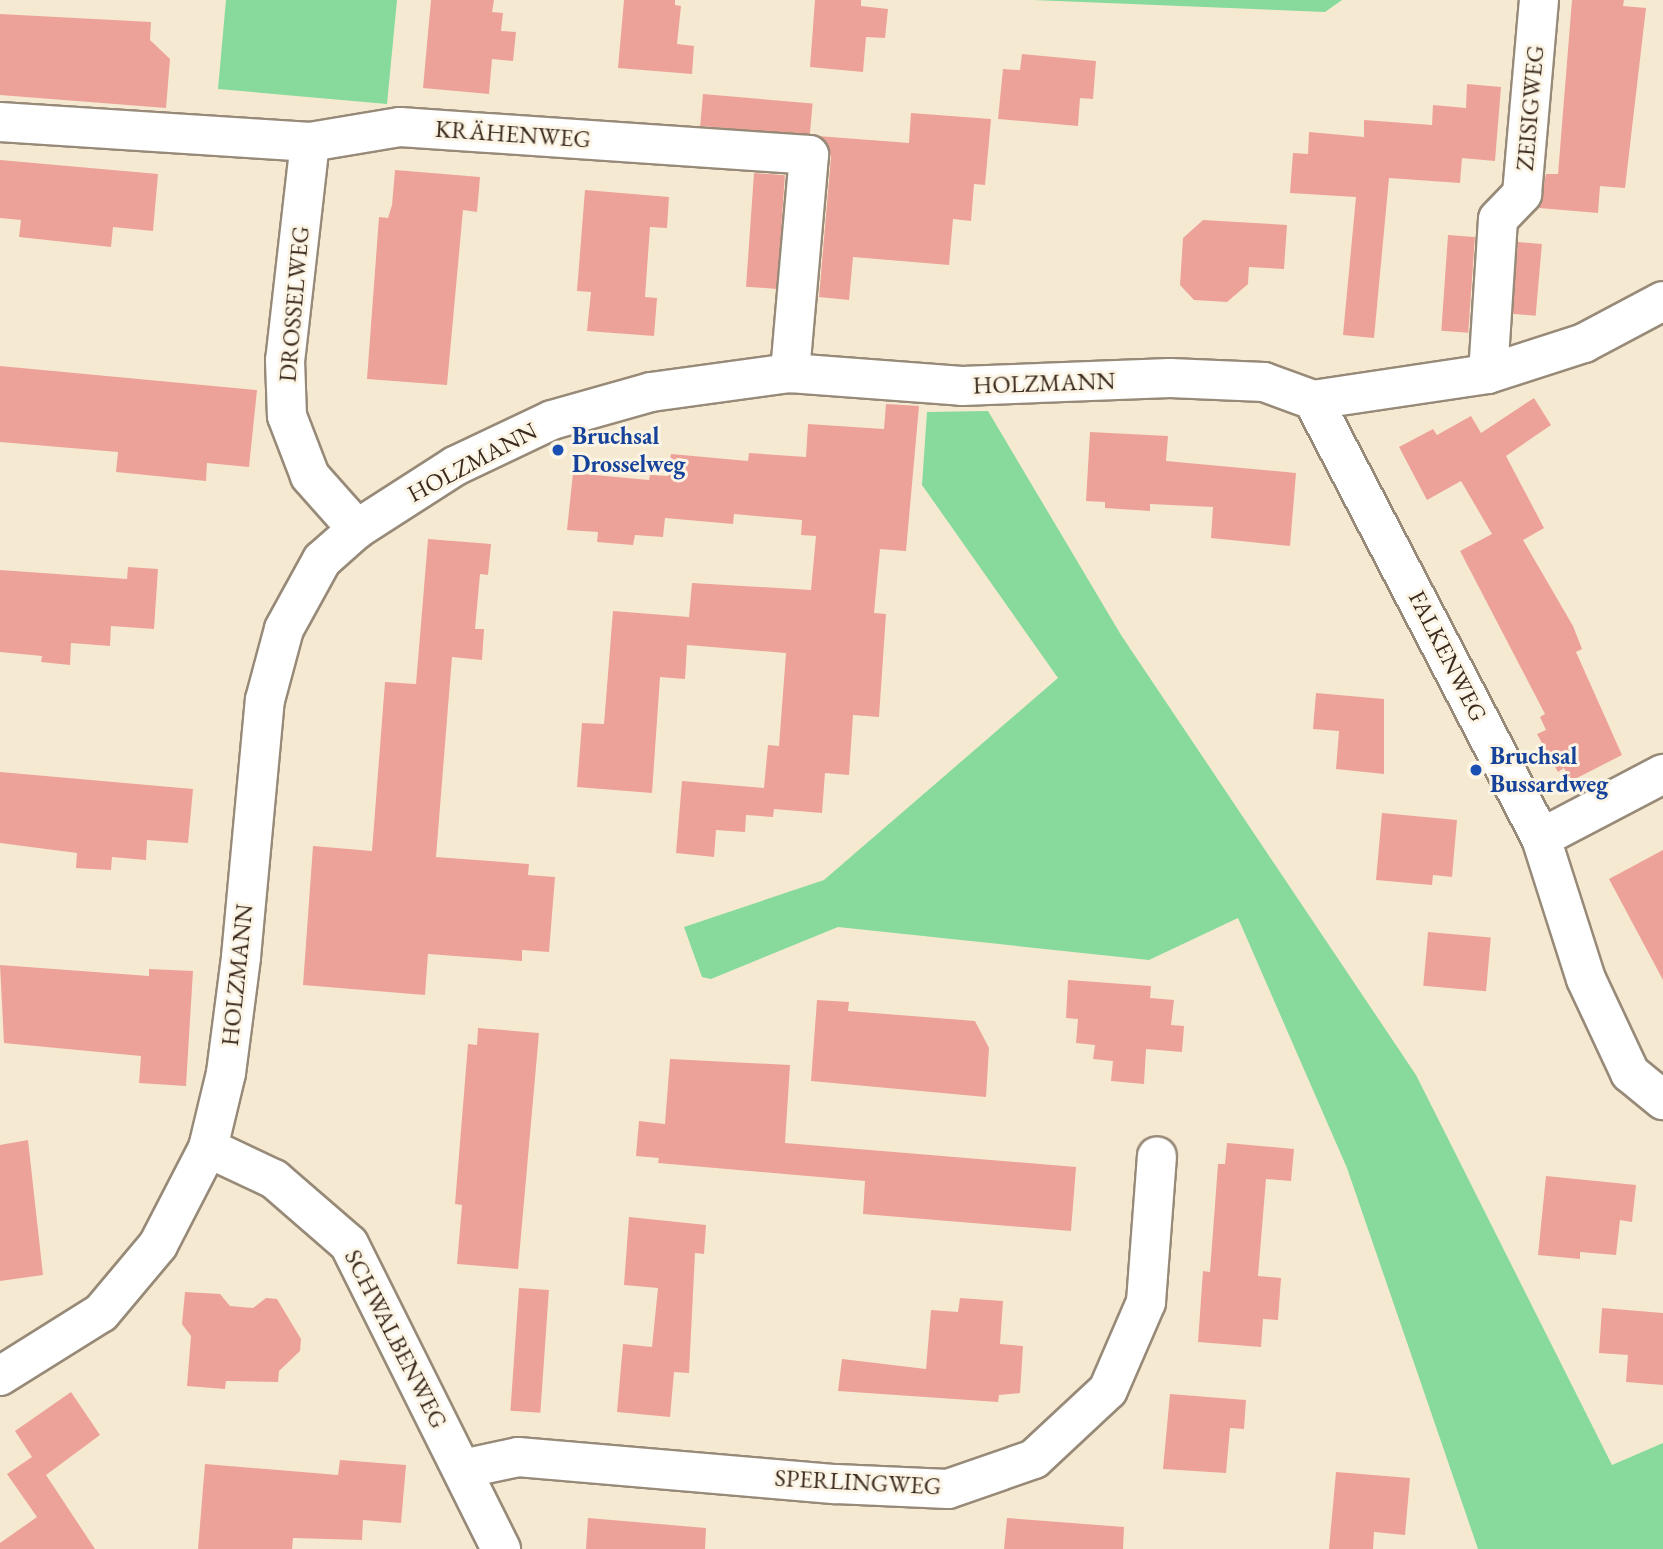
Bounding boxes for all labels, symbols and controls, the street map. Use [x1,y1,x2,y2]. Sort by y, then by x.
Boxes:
street label: ZEISIGWEG [1510,44,1550,172]
street label: KRÄHENWEG [434,114,592,154]
street label: DROSSELWEG [273,225,315,383]
street label: HOLZMANN [972,366,1116,400]
street label: HOLZMANN [402,416,542,508]
place label: Bruchsal Drosselweg [572,422,685,478]
marker: Bruchsal Drosselweg [550,442,566,458]
street label: FALKENWEG [1403,586,1493,726]
place label: Bruchsal Bussardweg [1490,742,1608,798]
marker: Bruchsal Bussardweg [1468,762,1484,778]
street label: HOLZMANN [215,903,259,1047]
street label: SCHWALBENWEG [339,1245,453,1433]
street label: SPERLINGWEG [774,1463,942,1501]

